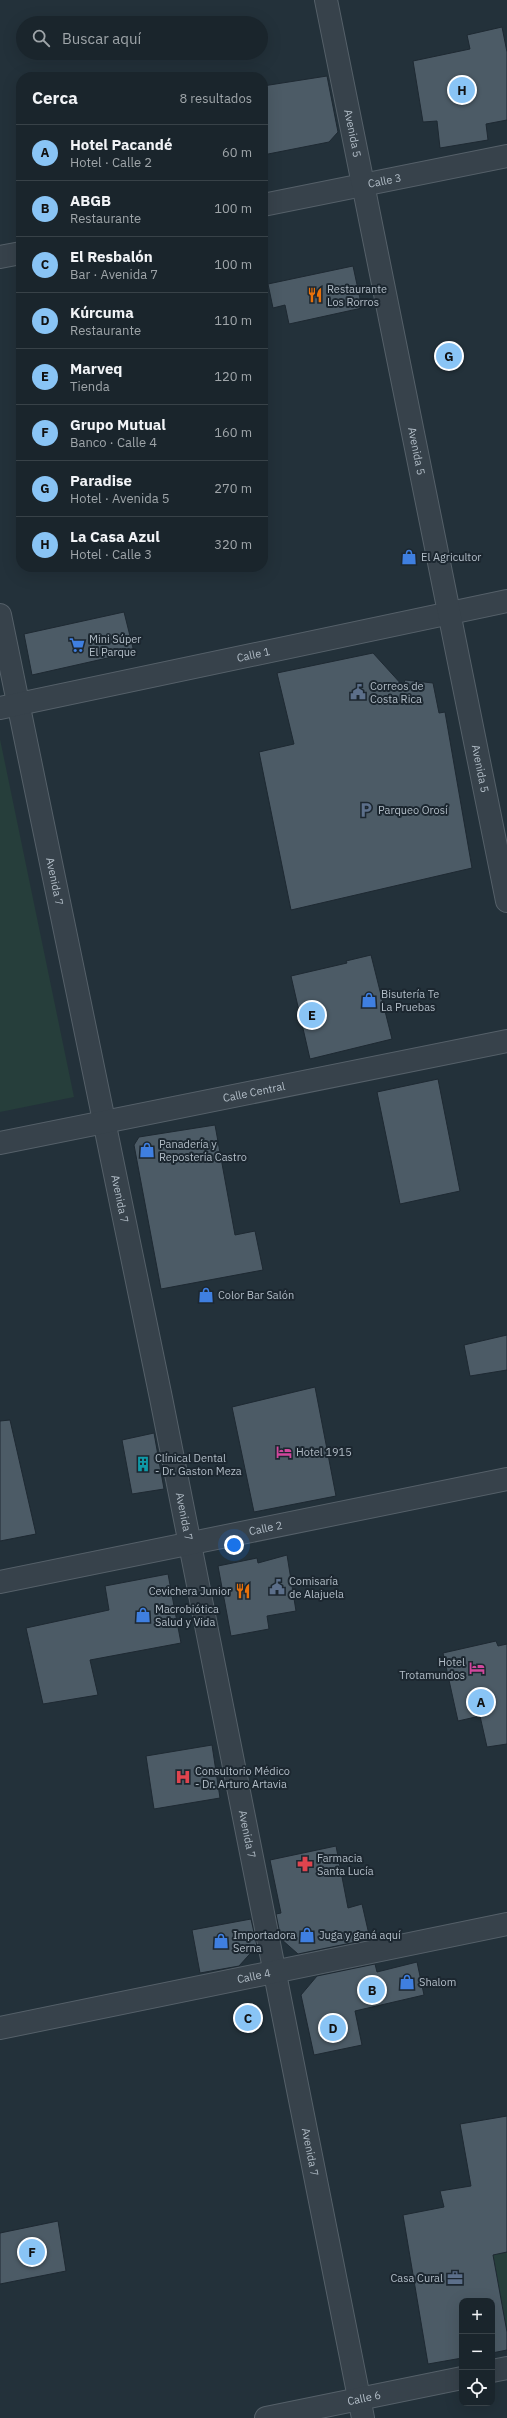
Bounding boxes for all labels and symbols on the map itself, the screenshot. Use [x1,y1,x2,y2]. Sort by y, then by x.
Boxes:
pin: H [449,75,475,105]
street label: Avenida 5 [341,108,364,159]
street label: Calle 3 [367,170,403,191]
place label: Restaurante Los Rorros [327,282,387,309]
restaurant icon: Restaurante Los Rorros [306,286,324,304]
pin: G [436,341,462,371]
street label: Avenida 5 [405,426,428,476]
shop icon: El Agricultor [400,548,418,566]
place label: El Agricultor [421,550,481,564]
place label: Mini Súper El Parque [89,632,141,659]
supermarket icon: Mini Súper El Parque [68,636,86,654]
street label: Calle 1 [235,644,272,665]
place label: Correos de Costa Rica [370,679,424,706]
public building icon: Correos de Costa Rica [349,683,367,701]
street label: Avenida 5 [469,743,492,794]
parking icon: Parqueo Orosí [357,801,375,819]
place label: Parqueo Orosí [378,803,448,817]
street label: Avenida 7 [43,856,67,907]
place label: Bisutería Te La Pruebas [381,987,439,1014]
shop icon: Bisutería Te La Pruebas [360,991,378,1009]
pin: E [299,1000,325,1030]
street label: Calle Central [222,1079,286,1105]
place label: Panadería y Repostería Castro [159,1137,247,1164]
shop icon: Panadería y Repostería Castro [138,1141,156,1159]
street label: Avenida 7 [108,1174,132,1224]
shop icon: Color Bar Salón [197,1286,215,1304]
place label: Color Bar Salón [218,1288,294,1302]
hotel icon: Hotel 1915 [275,1443,293,1461]
place label: Hotel 1915 [296,1445,352,1459]
place label: Clínical Dental - Dr. Gaston Meza [155,1451,242,1478]
building icon: Clínical Dental - Dr. Gaston Meza [134,1455,152,1473]
street label: Avenida 7 [173,1491,196,1542]
street label: Calle 2 [248,1518,284,1538]
your location [224,1535,244,1555]
place label: Comisaría de Alajuela [289,1574,344,1601]
public building icon: Comisaría de Alajuela [268,1578,286,1596]
restaurant icon: Cevichera Junior [234,1582,252,1600]
place label: Cevichera Junior [149,1584,231,1598]
place label: Macrobiótica Salud y Vida [155,1602,219,1629]
shop icon: Macrobiótica Salud y Vida [134,1606,152,1624]
place label: Hotel Trotamundos [399,1655,465,1682]
hotel icon: Hotel Trotamundos [468,1659,486,1677]
pin: A [468,1687,494,1717]
place label: Consultorio Médico - Dr. Arturo Artavia [195,1764,290,1791]
hospital icon: Consultorio Médico - Dr. Arturo Artavia [174,1768,192,1786]
street label: Avenida 7 [236,1809,259,1859]
place label: Farmacia Santa Lucía [317,1851,374,1878]
pharmacy icon: Farmacia Santa Lucía [296,1855,314,1873]
shop icon: Juga y ganá aquí [298,1926,316,1944]
place label: Importadora Serna [233,1928,296,1955]
place label: Juga y ganá aquí [319,1928,401,1942]
shop icon: Importadora Serna [212,1932,230,1950]
street label: Calle 4 [236,1966,272,1986]
shop icon: Shalom [398,1973,416,1991]
pin: B [359,1975,385,2005]
place label: Shalom [419,1975,456,1989]
pin: C [235,2003,261,2033]
pin: D [320,2013,346,2043]
street label: Avenida 7 [299,2127,322,2177]
pin: F [19,2237,45,2267]
office icon: Casa Cural [446,2269,464,2287]
place label: Casa Cural [391,2271,443,2285]
street label: Calle 6 [346,2388,382,2408]

